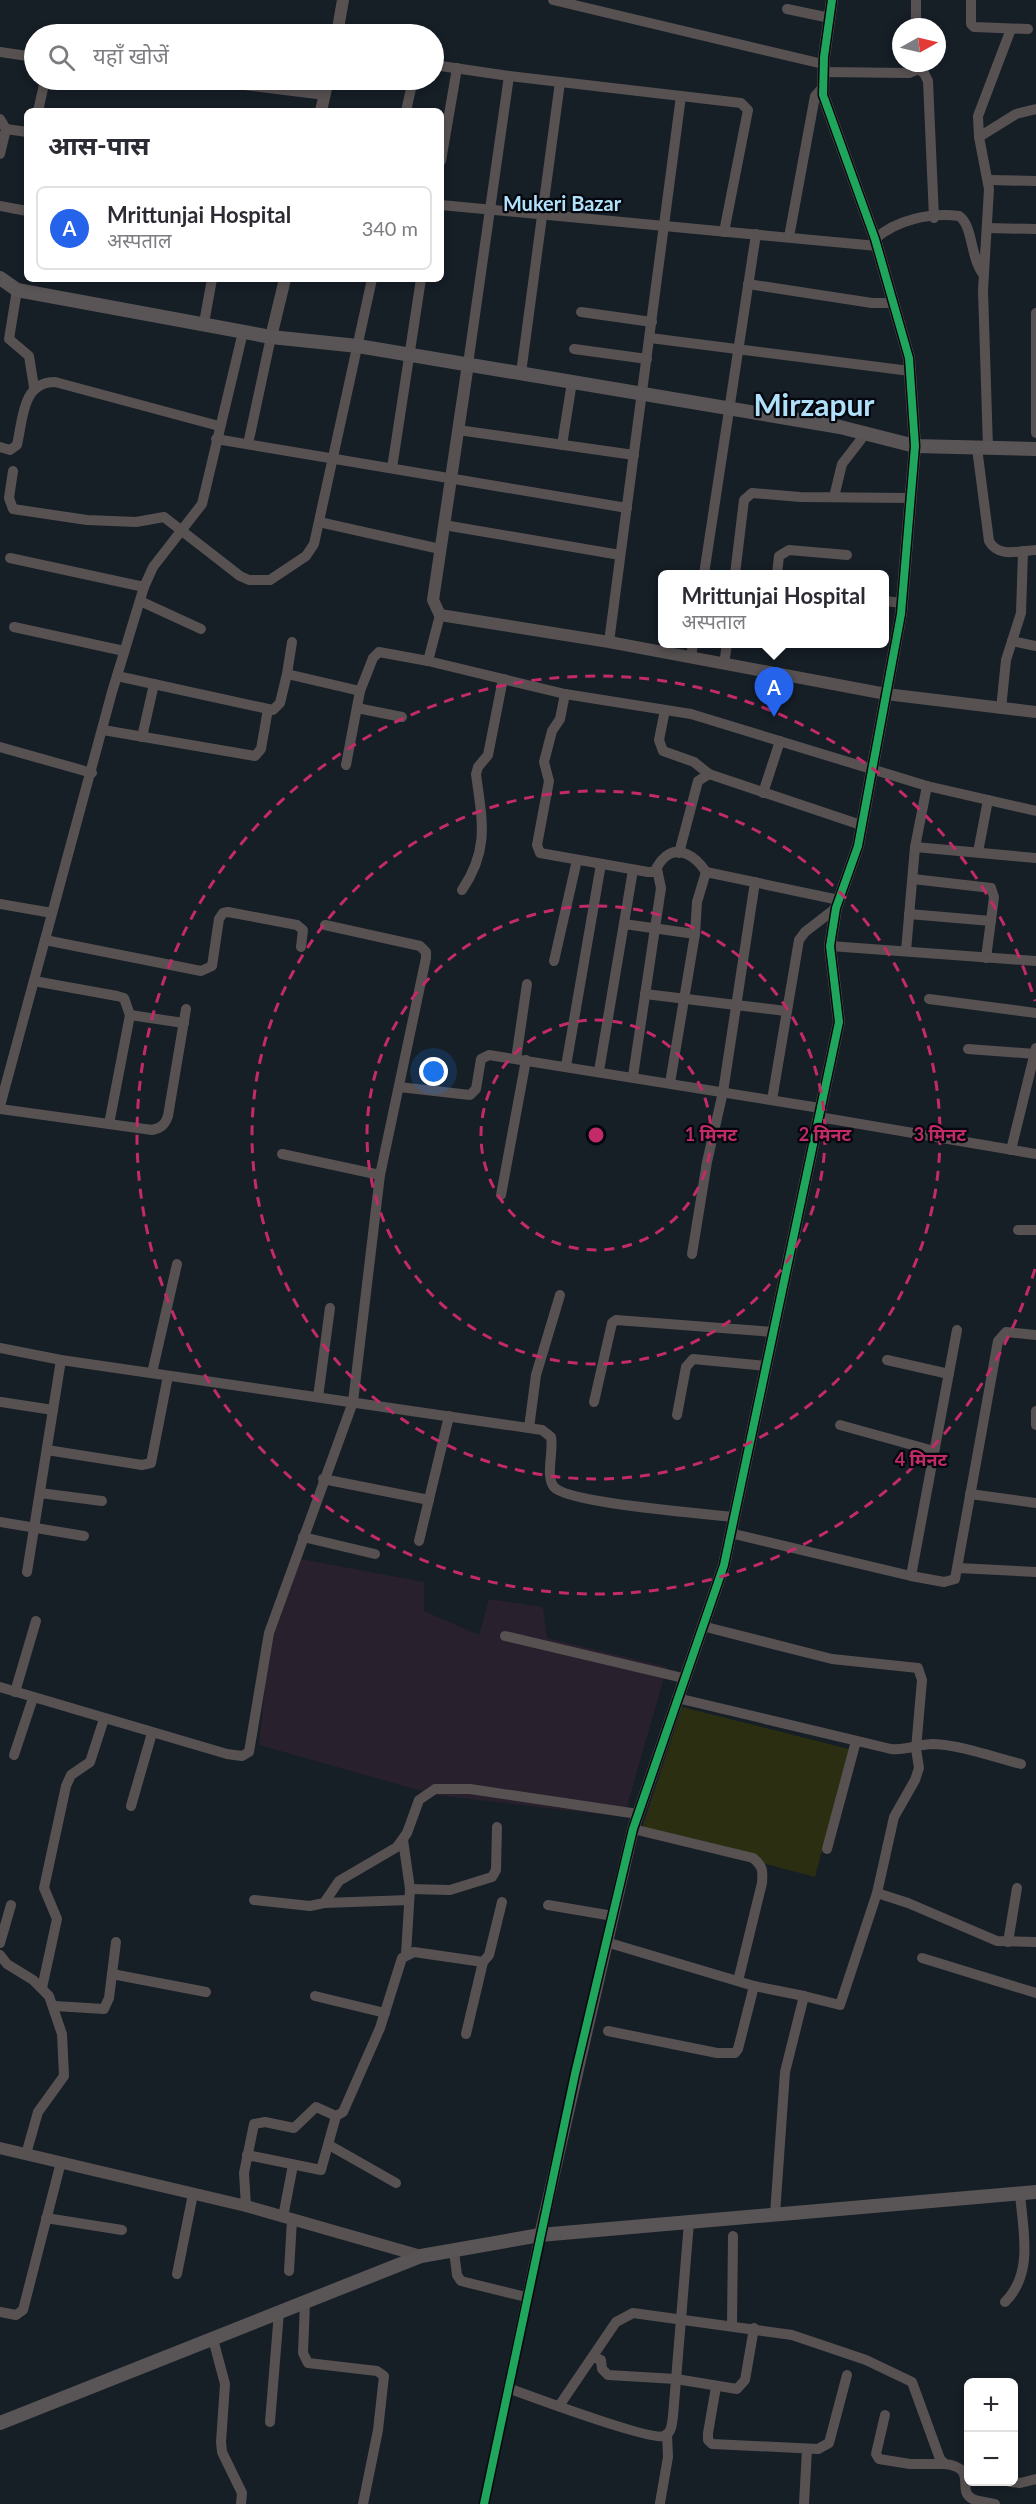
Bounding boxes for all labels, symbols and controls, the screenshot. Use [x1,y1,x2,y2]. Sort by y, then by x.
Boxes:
north arrow [892,18,946,72]
search box [24,24,444,90]
icon: search [45,41,78,74]
text: यहाँ खोजें [93,42,169,69]
text: आस-पास [48,129,150,161]
district label: Mukeri Bazar [503,191,622,215]
text: Mrittunjai Hospital [107,201,291,228]
text: A [63,216,76,240]
text: 340 m [362,216,418,240]
text: अस्पताल [107,228,172,252]
district label: Mirzapur [753,386,875,422]
popup [658,570,889,648]
text: Mrittunjai Hospital [681,582,866,609]
text: अस्पताल [681,609,746,633]
pin: A [754,668,794,717]
your location [419,1057,448,1086]
text: 1 मिनट [685,1123,738,1145]
text: 2 मिनट [799,1123,852,1145]
text: 3 मिनट [914,1123,967,1145]
centre of rings [586,1125,606,1145]
text: 4 मिनट [895,1448,948,1470]
map controls [964,2378,1018,2486]
button: + [964,2378,1018,2432]
button: − [964,2432,1018,2486]

